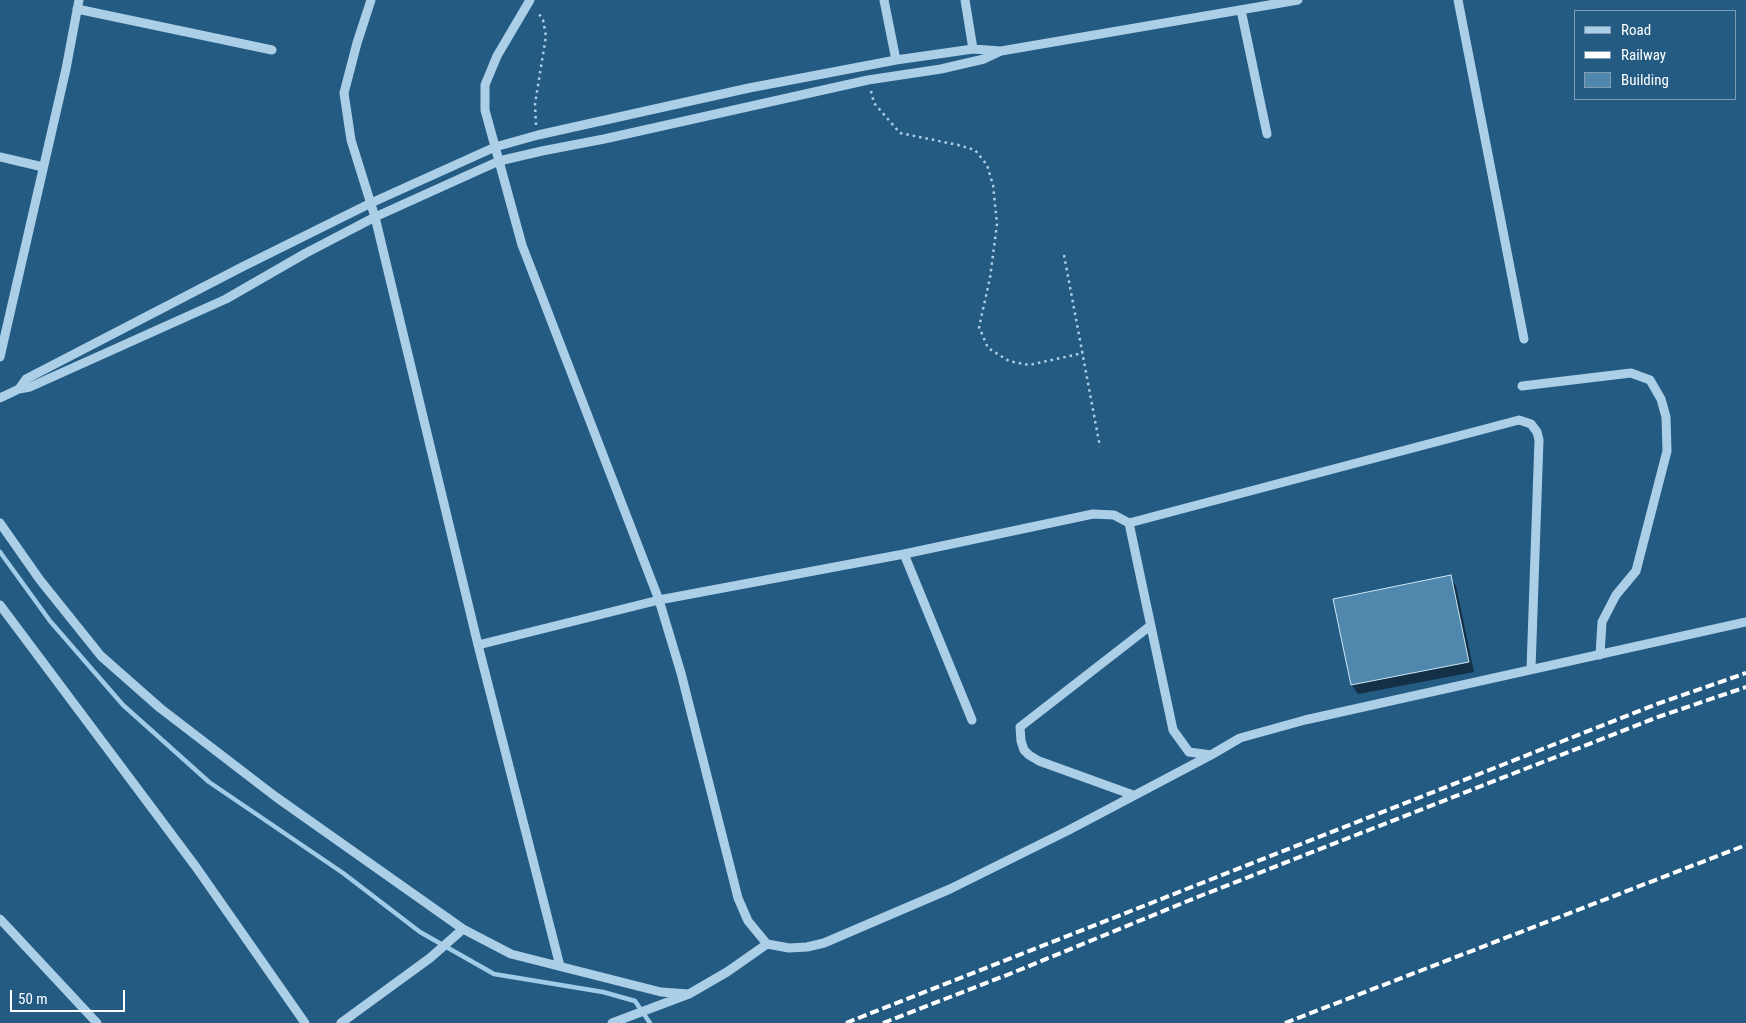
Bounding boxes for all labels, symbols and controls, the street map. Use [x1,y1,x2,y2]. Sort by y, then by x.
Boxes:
legend [1574,10,1736,100]
text: Road [1621,21,1651,39]
text: Railway [1621,46,1666,64]
text: Building [1621,71,1669,89]
scale bar [12,980,128,1012]
text: 50 m [18,990,48,1008]

